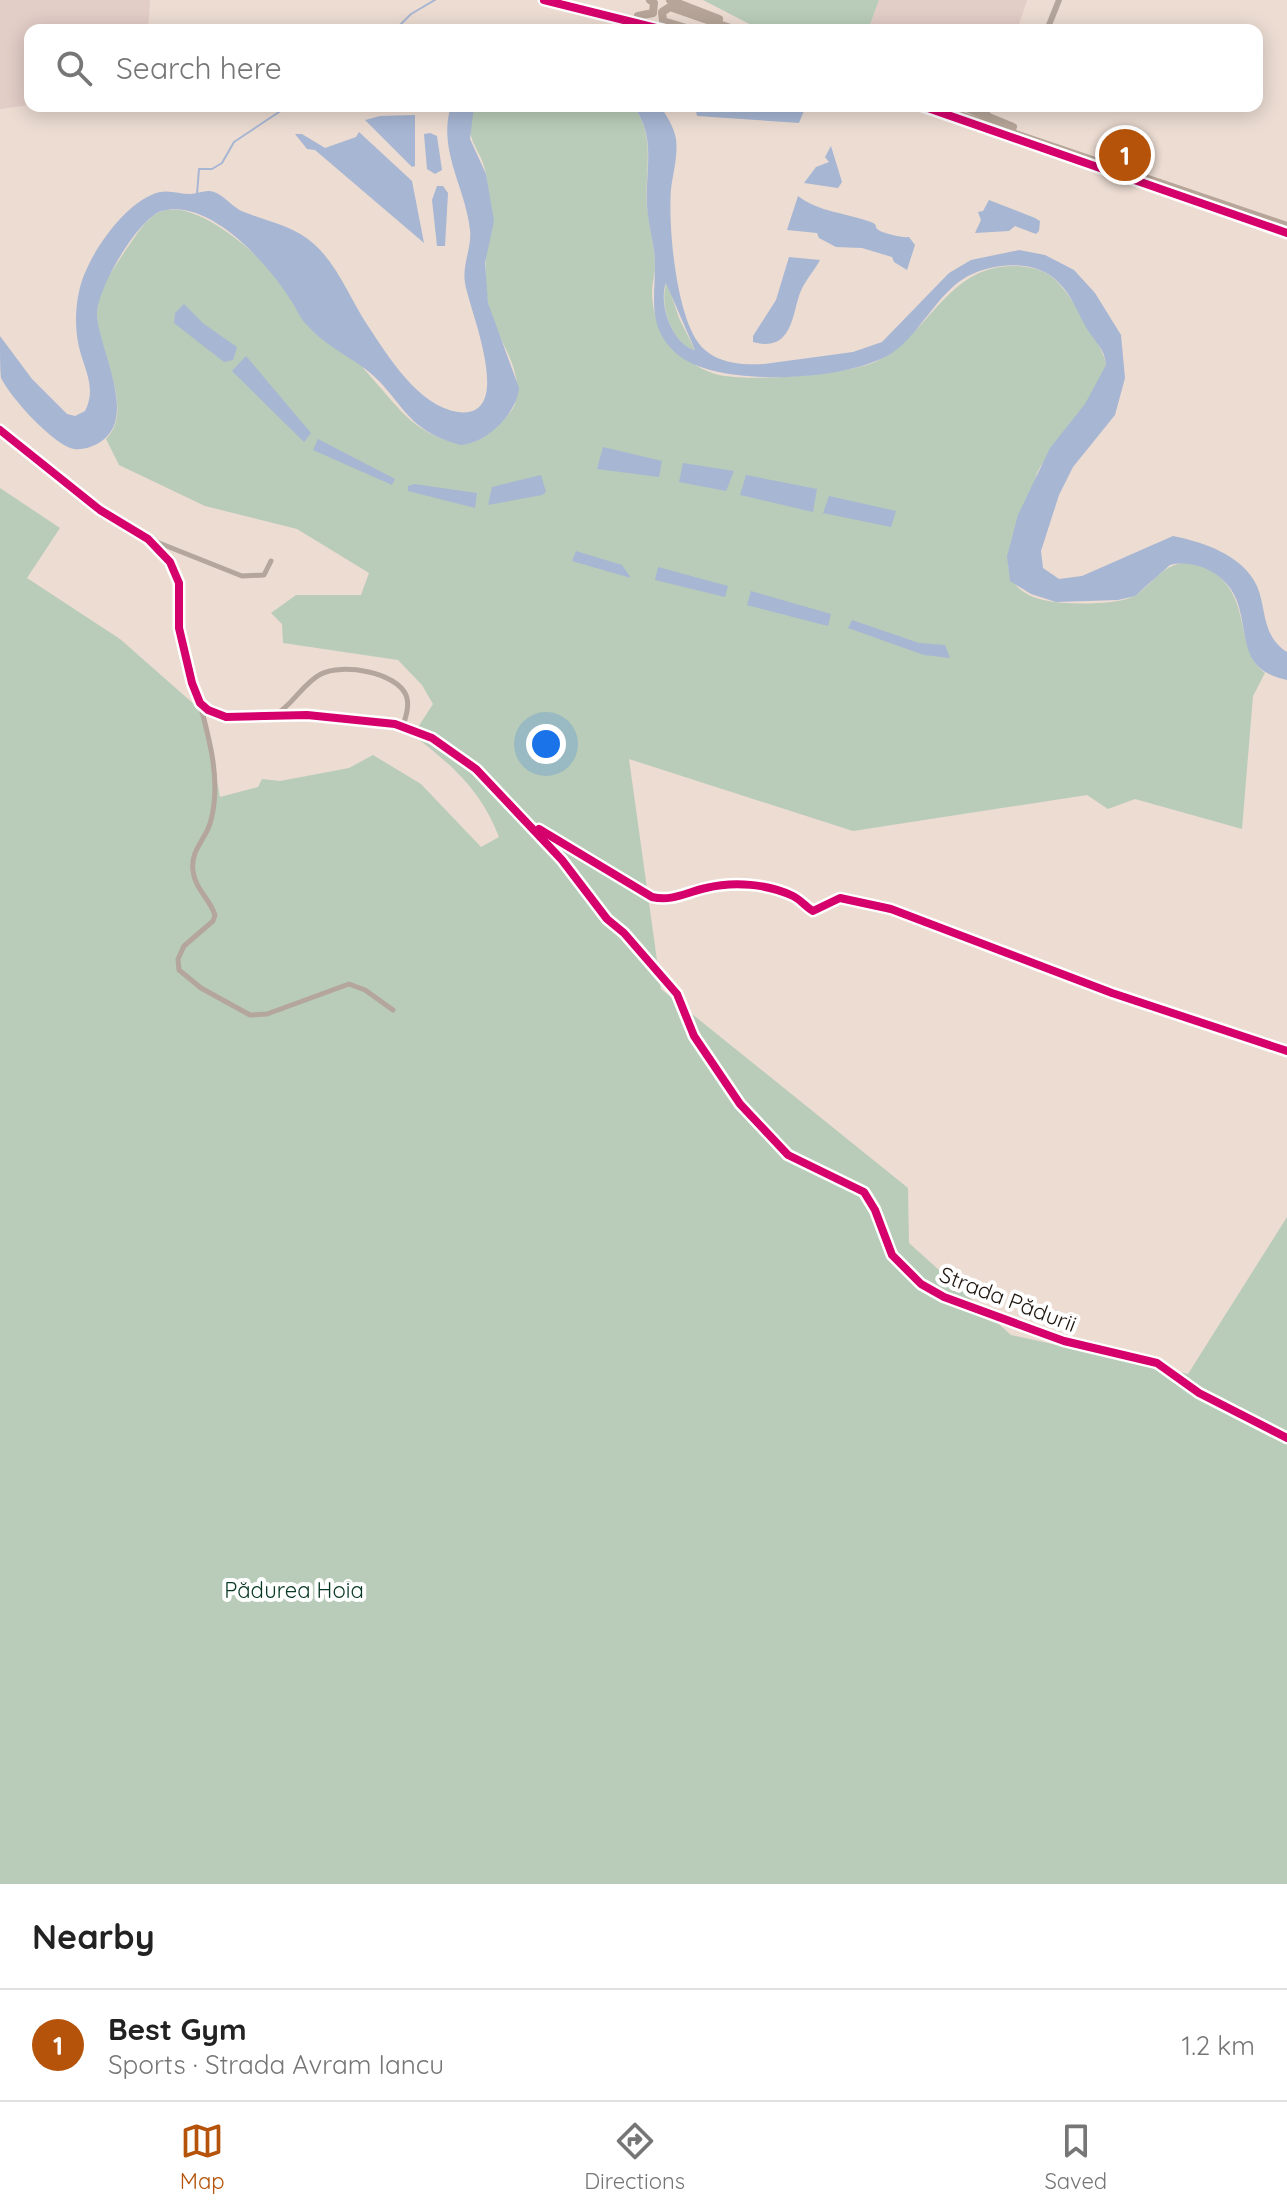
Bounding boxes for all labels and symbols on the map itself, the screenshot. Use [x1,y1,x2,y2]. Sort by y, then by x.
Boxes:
pin: 1 [1099,125,1151,185]
your location [526,724,566,764]
street label: Strada Pădurii [936,1260,1080,1338]
park label: Pădurea Hoia [224,1576,364,1604]

